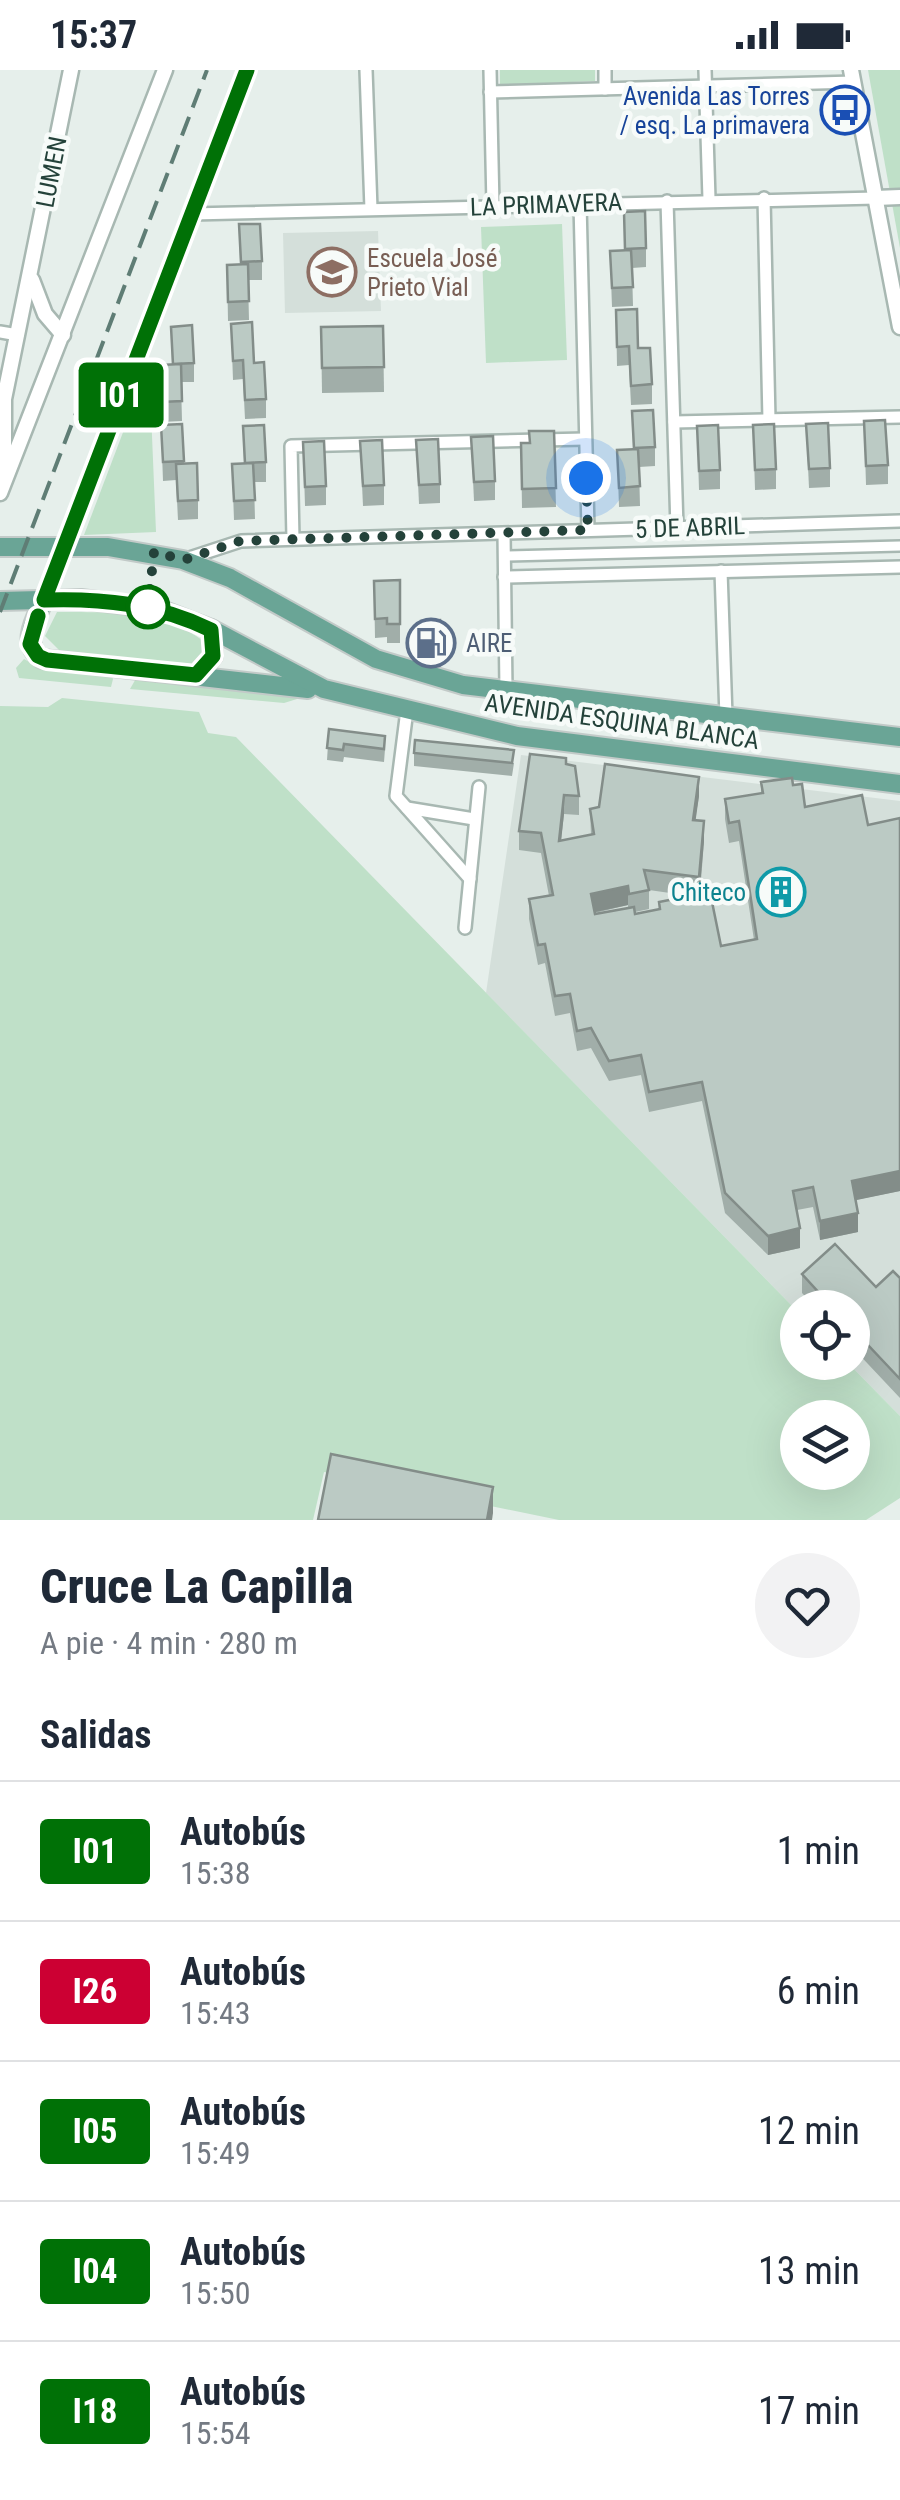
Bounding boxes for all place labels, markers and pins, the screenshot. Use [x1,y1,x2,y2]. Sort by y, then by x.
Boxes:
place label: Avenida Las Torres / esq. La primavera [620,82,810,140]
bus stop icon: Avenida Las Torres / esq. La primavera [819,84,871,136]
place label: Escuela José Prieto Vial [367,244,497,302]
school or university icon: Escuela José Prieto Vial [306,246,358,298]
unlabelled marker [127,586,169,628]
fuel station icon: AIRE [405,617,457,669]
place label: AIRE [466,629,512,658]
building icon: Chiteco [755,866,807,918]
place label: Chiteco [671,878,746,907]

